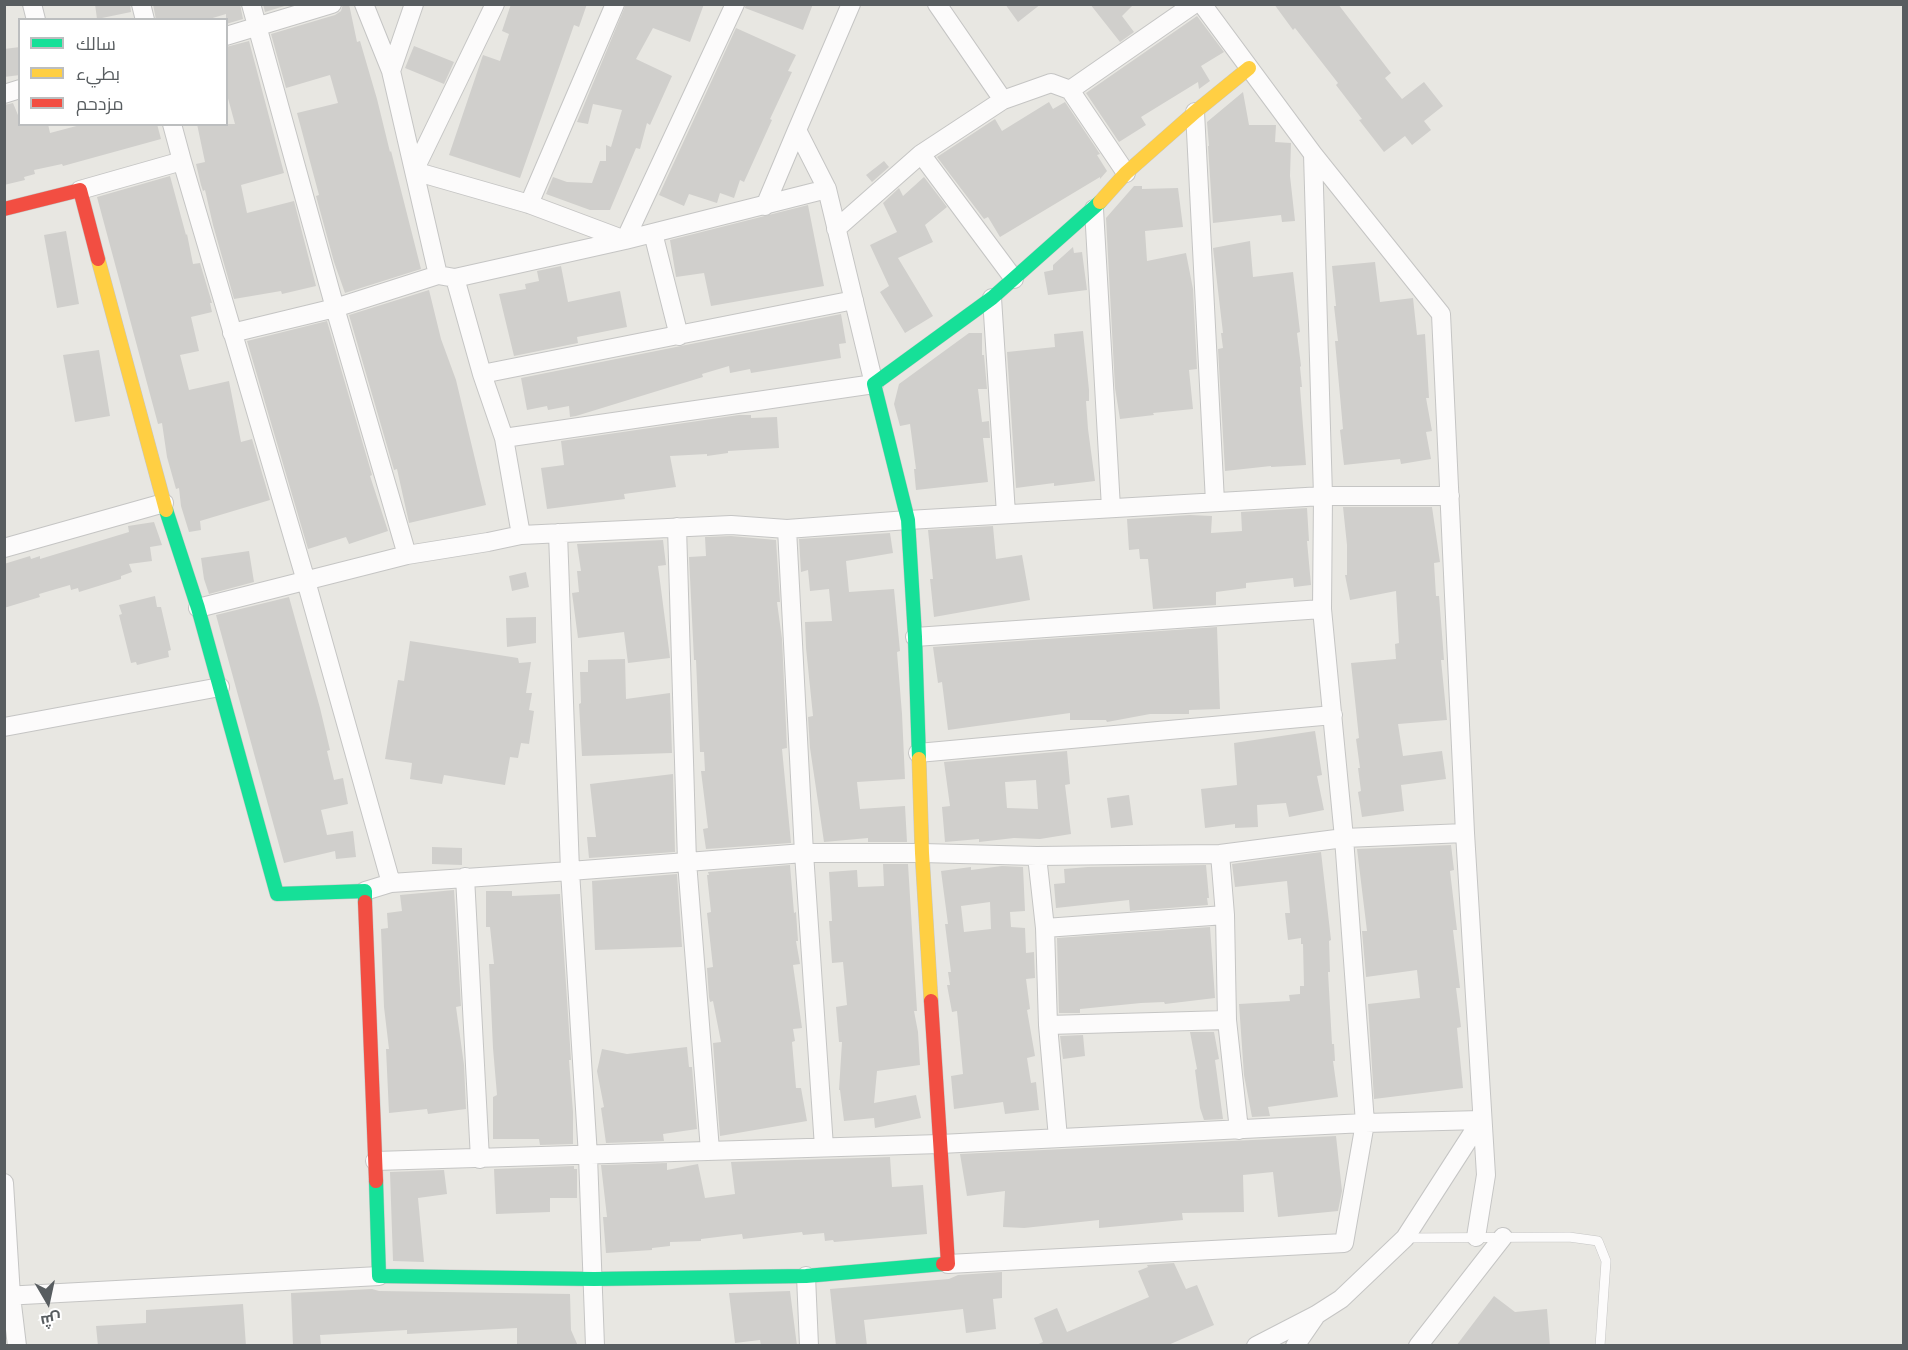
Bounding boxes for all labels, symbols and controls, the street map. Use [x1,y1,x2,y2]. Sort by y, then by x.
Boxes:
legend [18,18,228,126]
text: سالك [76,31,116,56]
text: بطيء [76,61,120,86]
text: مزدحم [76,91,124,116]
north arrow [18,1272,78,1332]
text: ش [39,1307,63,1333]

